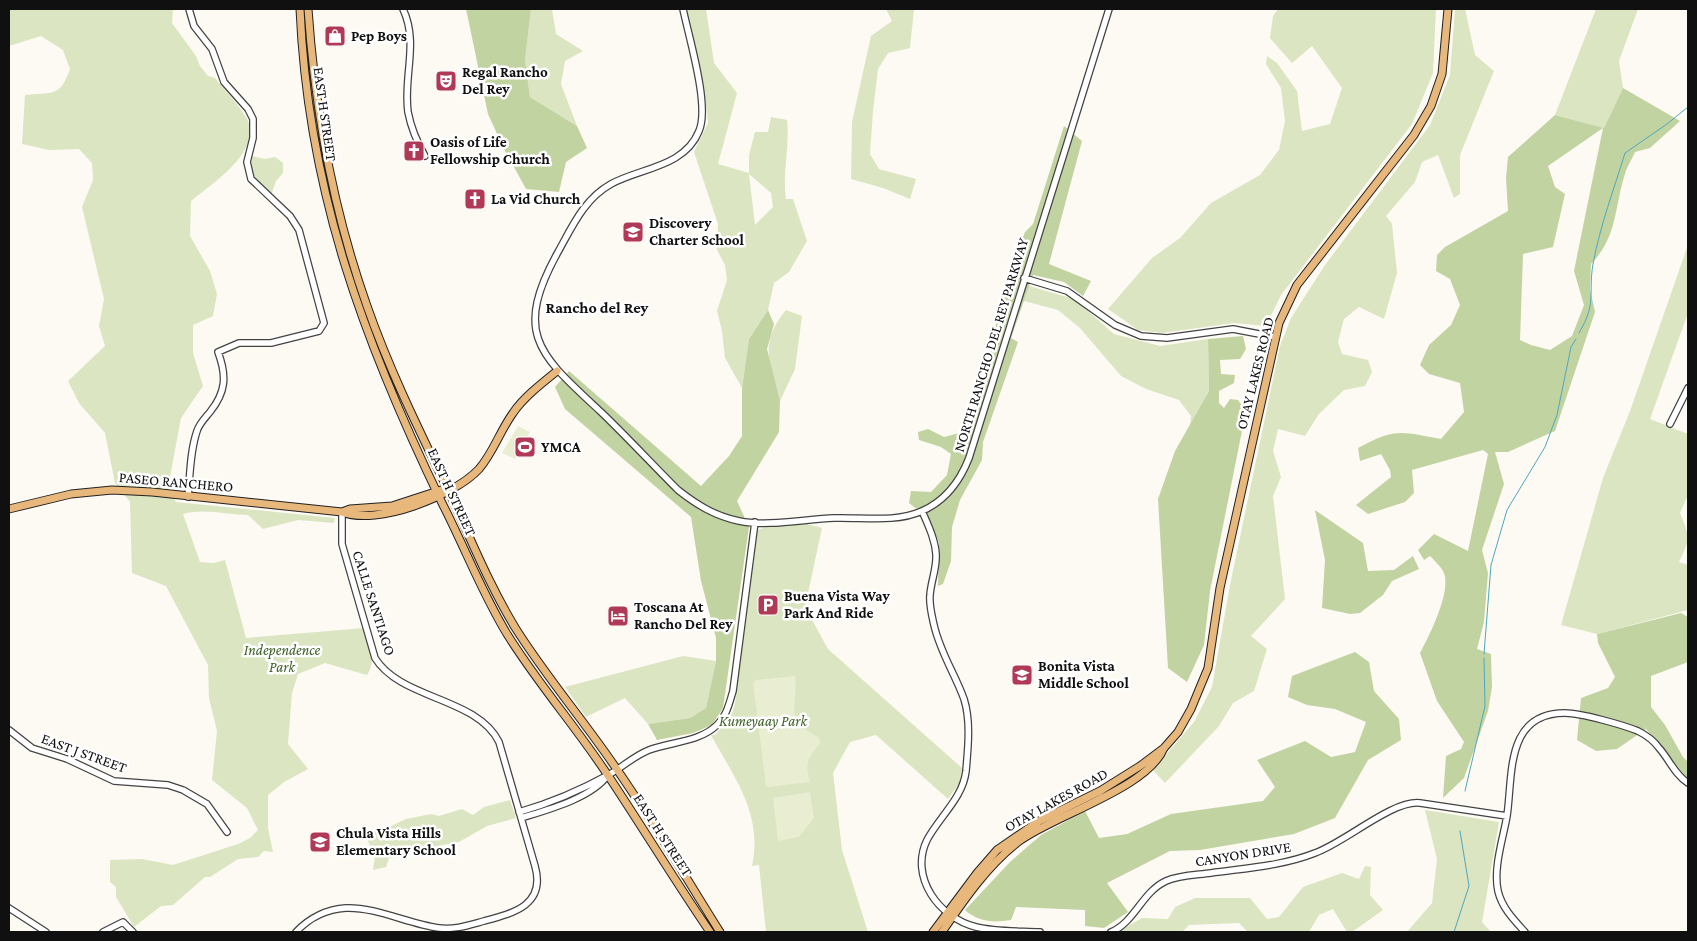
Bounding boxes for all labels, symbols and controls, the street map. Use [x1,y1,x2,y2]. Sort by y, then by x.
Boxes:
shop icon: Pep Boys [323,24,347,48]
place label: Pep Boys [351,28,407,44]
place label: Regal Rancho Del Rey [462,64,548,97]
street label: EAST H STREET [310,66,340,162]
theatre icon: Regal Rancho Del Rey [434,69,458,93]
place label: Oasis of Life Fellowship Church [430,134,550,167]
church icon: Oasis of Life Fellowship Church [402,139,426,163]
church icon: La Vid Church [463,187,487,211]
place label: La Vid Church [491,191,581,207]
place label: Discovery Charter School [649,215,745,248]
school or university icon: Discovery Charter School [621,220,645,244]
street label: NORTH RANCHO DEL REY PARKWAY [951,236,1031,454]
district label: Rancho del Rey [546,299,649,316]
street label: OTAY LAKES ROAD [1233,315,1277,431]
sports icon: YMCA [513,435,537,459]
place label: YMCA [541,439,582,455]
street label: EAST H STREET [425,446,479,538]
street label: PASEO RANCHERO [118,469,234,495]
street label: CALLE SANTIAGO [350,549,398,657]
place label: Buena Vista Way Park And Ride [784,588,891,621]
parking icon: Buena Vista Way Park And Ride [756,593,780,617]
place label: Toscana At Rancho Del Rey [634,599,733,632]
hotel icon: Toscana At Rancho Del Rey [606,604,630,628]
park label: Independence Park [244,642,321,675]
place label: Bonita Vista Middle School [1038,658,1129,691]
school or university icon: Bonita Vista Middle School [1010,663,1034,687]
park label: Kumeyaay Park [719,713,808,730]
street label: EAST J STREET [39,730,129,777]
street label: OTAY LAKES ROAD [1002,765,1110,835]
street label: EAST H STREET [630,791,696,879]
place label: Chula Vista Hills Elementary School [336,825,456,858]
school or university icon: Chula Vista Hills Elementary School [308,830,332,854]
street label: CANYON DRIVE [1194,839,1292,869]

